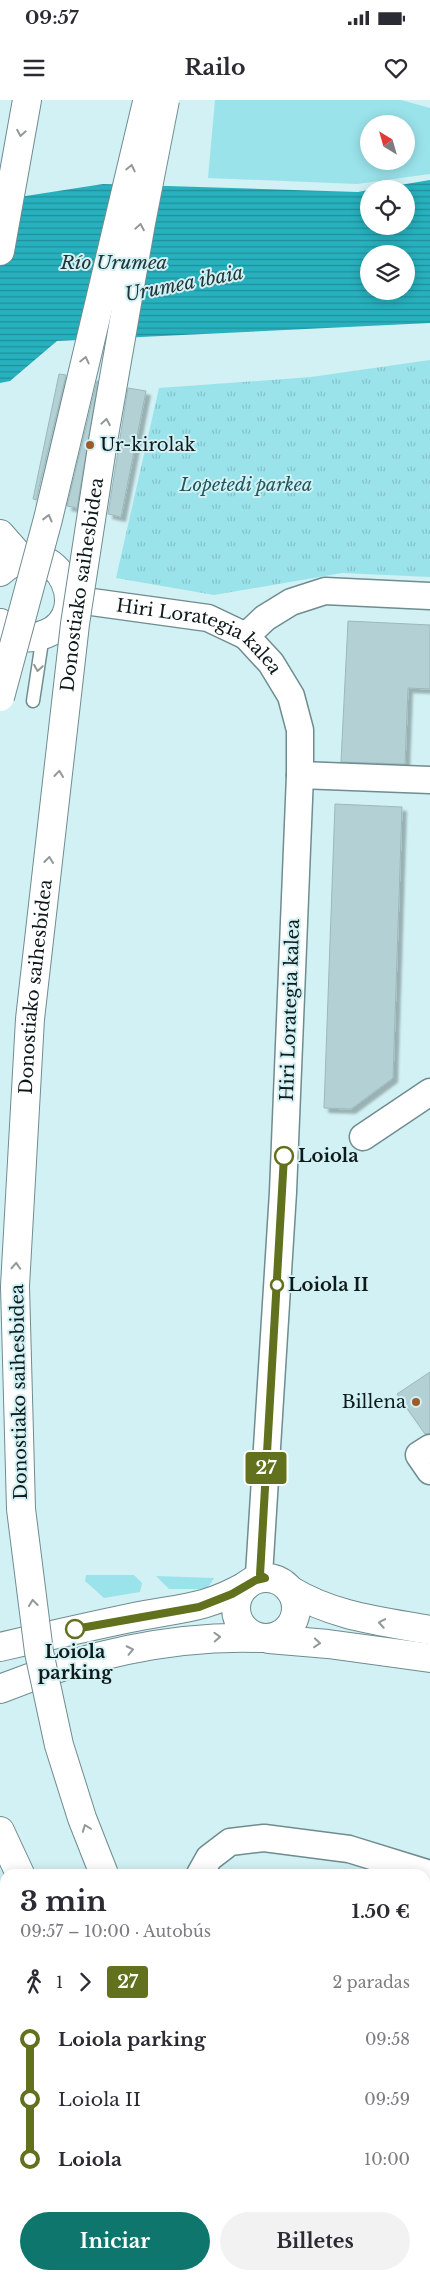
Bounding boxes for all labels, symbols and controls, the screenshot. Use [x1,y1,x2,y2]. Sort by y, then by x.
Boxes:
text: 09:57 [25,6,79,29]
icon: menu [20,54,48,82]
text: Railo [185,54,245,81]
icon: heart [382,54,410,82]
north arrow [360,115,415,170]
map controls [360,115,415,300]
one-way arrow [16,129,27,138]
one-way arrow [125,163,136,172]
button: locate [360,180,415,235]
one-way arrow [134,223,144,232]
button: layers [360,245,415,300]
water label: Río Urumea [60,251,168,274]
water label: Urumea ibaia [123,261,246,306]
one-way arrow [79,355,90,364]
one-way arrow [101,418,111,426]
place label: Ur-kirolak [100,434,196,456]
marker: Ur-kirolak [84,439,96,451]
park label: Lopetedi parkea [179,474,312,496]
street label: Donostiako saihesbidea [56,476,108,693]
one-way arrow [42,514,53,523]
street label: Hiri Lorategia kalea [115,594,286,678]
one-way arrow [33,664,43,672]
one-way arrow [53,769,64,777]
one-way arrow [43,856,54,864]
street label: Donostiako saihesbidea [15,878,57,1095]
street label: Hiri Lorategia kalea [276,919,304,1101]
place label: Loiola [298,1145,359,1167]
marker: Loiola [274,1146,294,1166]
one-way arrow [11,1262,22,1270]
place label: Loiola II [288,1274,369,1296]
marker: Loiola II [270,1278,284,1292]
street label: Donostiako saihesbidea [6,1284,32,1500]
place label: Billena [342,1391,406,1413]
marker: Billena [410,1396,422,1408]
line badge: 27 [244,1452,288,1484]
text: 27 [255,1457,277,1479]
one-way arrow [28,1598,39,1606]
marker: Loiola parking [65,1619,85,1639]
one-way arrow [377,1619,386,1629]
one-way arrow [214,1632,221,1642]
one-way arrow [314,1637,322,1648]
place label: Loiola parking [38,1641,113,1684]
one-way arrow [126,1645,135,1656]
one-way arrow [82,1824,92,1833]
text: 3 min [20,1884,107,1919]
text: 1.50 € [352,1900,410,1923]
text: 09:57 – 10:00 · Autobús [20,1921,211,1941]
icon: walk [20,1968,48,1996]
icon: forward [71,1968,99,1996]
text: 27 [117,1971,138,1993]
text: 1 [56,1972,63,1992]
text: 2 paradas [332,1972,410,1992]
text: Loiola parking [58,2028,205,2051]
text: 09:58 [365,2029,410,2049]
text: Loiola II [58,2088,141,2111]
text: 09:59 [364,2089,410,2109]
text: Loiola [58,2148,122,2171]
text: 10:00 [364,2149,410,2169]
button: Iniciar [20,2212,210,2270]
button: Billetes [220,2212,410,2270]

